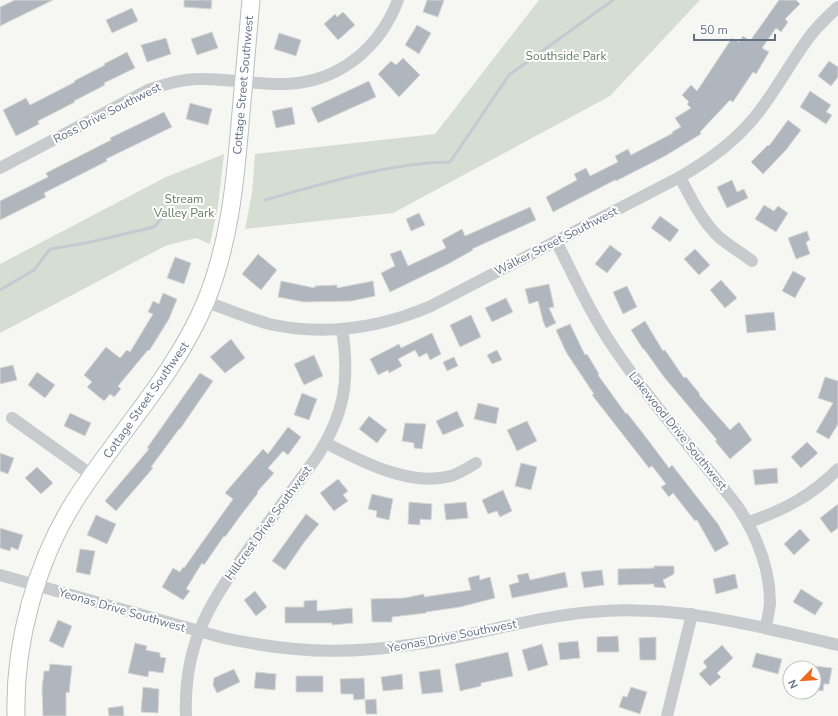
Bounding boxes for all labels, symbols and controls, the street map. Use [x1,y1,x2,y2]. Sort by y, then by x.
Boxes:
street label: Cottage Street Southwest [229,14,257,155]
scale bar [694,16,775,42]
text: 50 m [700,22,728,38]
park label: Southside Park [526,48,607,64]
street label: Ross Drive Southwest [50,79,164,147]
park label: Stream Valley Park [153,191,215,221]
street label: Walker Street Southwest [492,203,621,279]
street label: Cottage Street Southwest [100,338,193,462]
street label: Lakewood Drive Southwest [625,368,731,494]
street label: Hillcrest Drive Southwest [221,462,315,583]
street label: Yeonas Drive Southwest [56,584,188,636]
street label: Yeonas Drive Southwest [385,616,519,657]
north arrow [782,660,822,700]
text: N [785,677,802,691]

